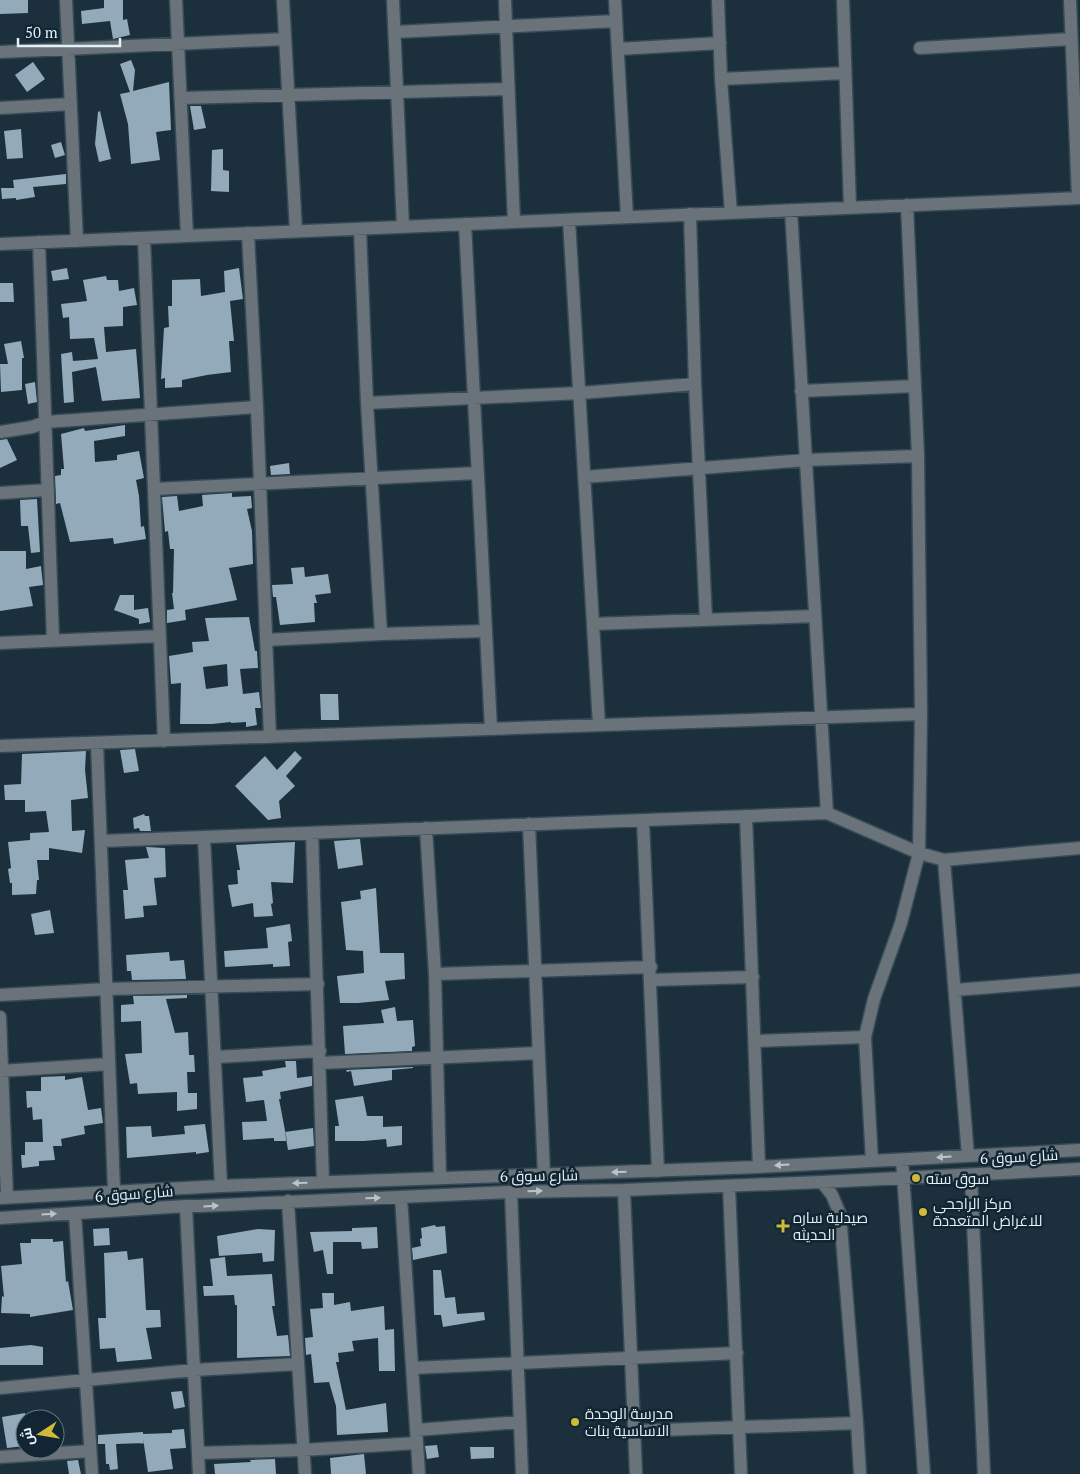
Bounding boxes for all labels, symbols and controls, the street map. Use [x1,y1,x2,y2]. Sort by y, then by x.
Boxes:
scale bar [18,15,120,47]
text: 50 m [25,22,58,42]
street label: شارع سوق 6 [979,1144,1059,1170]
one-way arrow [936,1154,952,1162]
one-way arrow [773,1161,789,1169]
street label: شارع سوق 6 [500,1164,578,1188]
one-way arrow [611,1168,627,1176]
place label: سوق سته [926,1168,989,1189]
marker: سوق سته [910,1172,922,1184]
one-way arrow [291,1179,307,1187]
street label: شارع سوق 6 [94,1180,174,1208]
one-way arrow [528,1187,544,1195]
place label: مركز الراجحي للاغراض المتعددة [933,1193,1042,1231]
one-way arrow [365,1194,381,1202]
one-way arrow [203,1201,219,1209]
marker: مركز الراجحي للاغراض المتعددة [917,1206,929,1218]
place label: صيدلية ساره الحديثه [793,1207,868,1244]
one-way arrow [41,1210,57,1218]
marker: صيدلية ساره الحديثه [777,1220,789,1232]
place label: مدرسة الوحدة الاساسية بنات [585,1403,673,1440]
north arrow [15,1409,65,1459]
marker: مدرسة الوحدة الاساسية بنات [569,1416,581,1428]
text: ش [16,1426,38,1448]

